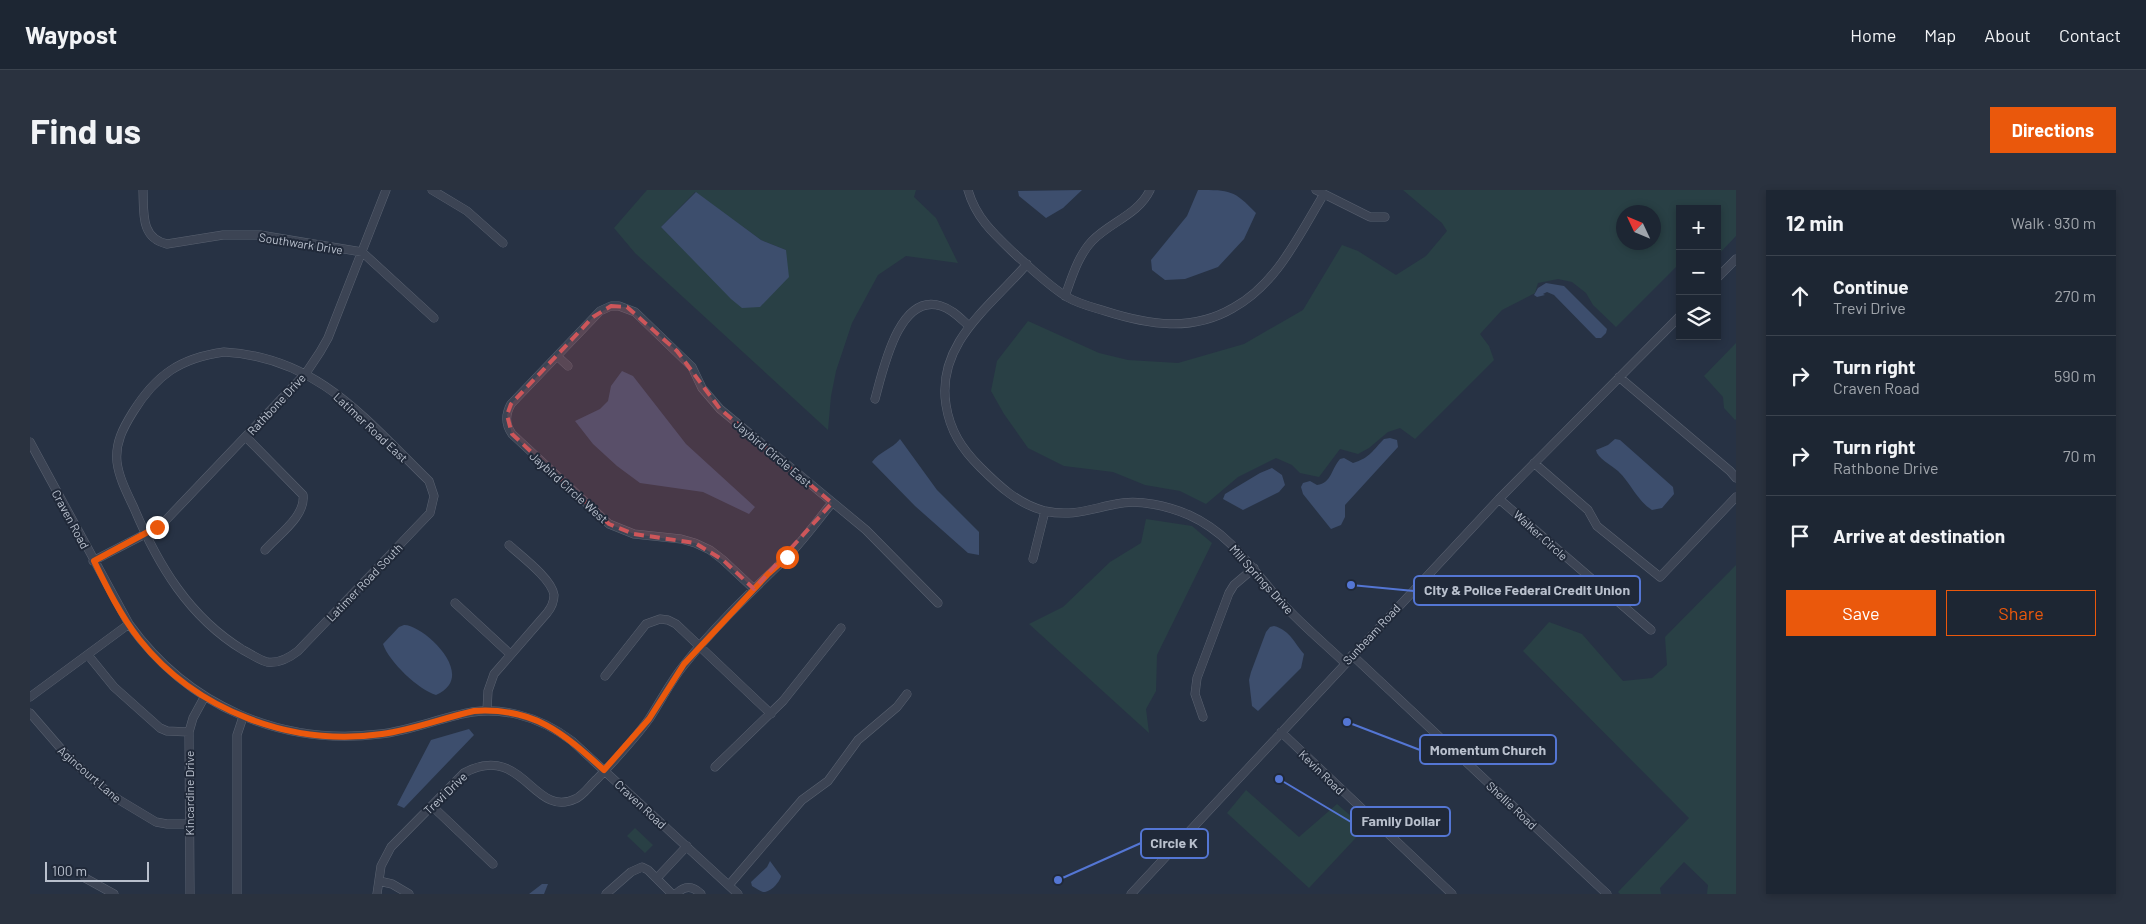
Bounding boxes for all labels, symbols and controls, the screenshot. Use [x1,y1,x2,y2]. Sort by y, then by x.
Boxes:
text: Waypost [25,20,117,49]
text: Home [1850,24,1896,46]
text: Map [1924,24,1956,46]
text: About [1984,24,2031,46]
text: Contact [2059,24,2121,46]
button: Directions [1990,107,2116,153]
text: Find us [30,109,141,151]
north arrow [1616,205,1661,250]
map controls [1676,205,1721,340]
button: + [1676,205,1721,250]
text: 12 min [1786,210,1844,235]
text: Walk · 930 m [2011,213,2096,232]
street label: Southwark Drive [258,229,344,257]
button: − [1676,250,1721,295]
text: Continue [1833,275,1909,298]
icon: ahead [1786,282,1814,310]
text: 270 m [2054,286,2096,305]
button: layers [1676,295,1721,340]
text: Trevi Drive [1833,298,1906,317]
text: Turn right [1833,355,1915,378]
icon: right [1786,362,1814,390]
text: 590 m [2054,366,2096,385]
street label: Rathbone Drive [244,370,308,438]
text: Craven Road [1833,378,1920,397]
street label: Latimer Road East [331,389,411,465]
street label: Jaybird Circle East [731,416,815,490]
text: Turn right [1833,435,1915,458]
icon: right [1786,442,1814,470]
text: 70 m [2063,446,2096,465]
street label: Jaybird Circle West [527,448,611,526]
text: Rathbone Drive [1833,458,1939,477]
street label: Craven Road [50,487,92,551]
street label: Walker Circle [1511,507,1571,563]
route end [146,516,169,539]
icon: arrive [1786,522,1814,550]
text: Arrive at destination [1833,524,2005,547]
street label: Latimer Road South [323,540,405,624]
street label: Mill Springs Drive [1227,541,1297,617]
route start [776,546,799,569]
callout: City & Police Federal Credit Union [1414,576,1640,605]
text: City & Police Federal Credit Union [1424,581,1630,598]
button: Save [1786,590,1936,636]
button: Share [1946,590,2096,636]
street label: Sunbeam Road [1339,601,1403,667]
callout: Momentum Church [1420,735,1556,764]
text: Momentum Church [1430,741,1546,758]
street label: Agincourt Lane [56,743,124,805]
street label: Kevin Road [1296,747,1348,797]
street label: Kincardine Drive [182,751,196,836]
street label: Trevi Drive [420,769,470,817]
street label: Craven Road [612,777,670,831]
street label: Shellie Road [1484,778,1540,832]
callout: Family Dollar [1351,807,1450,836]
text: Family Dollar [1361,812,1441,829]
callout: Circle K [1141,829,1208,858]
text: Circle K [1150,834,1198,851]
scale bar [45,859,149,882]
text: 100 m [52,862,87,879]

